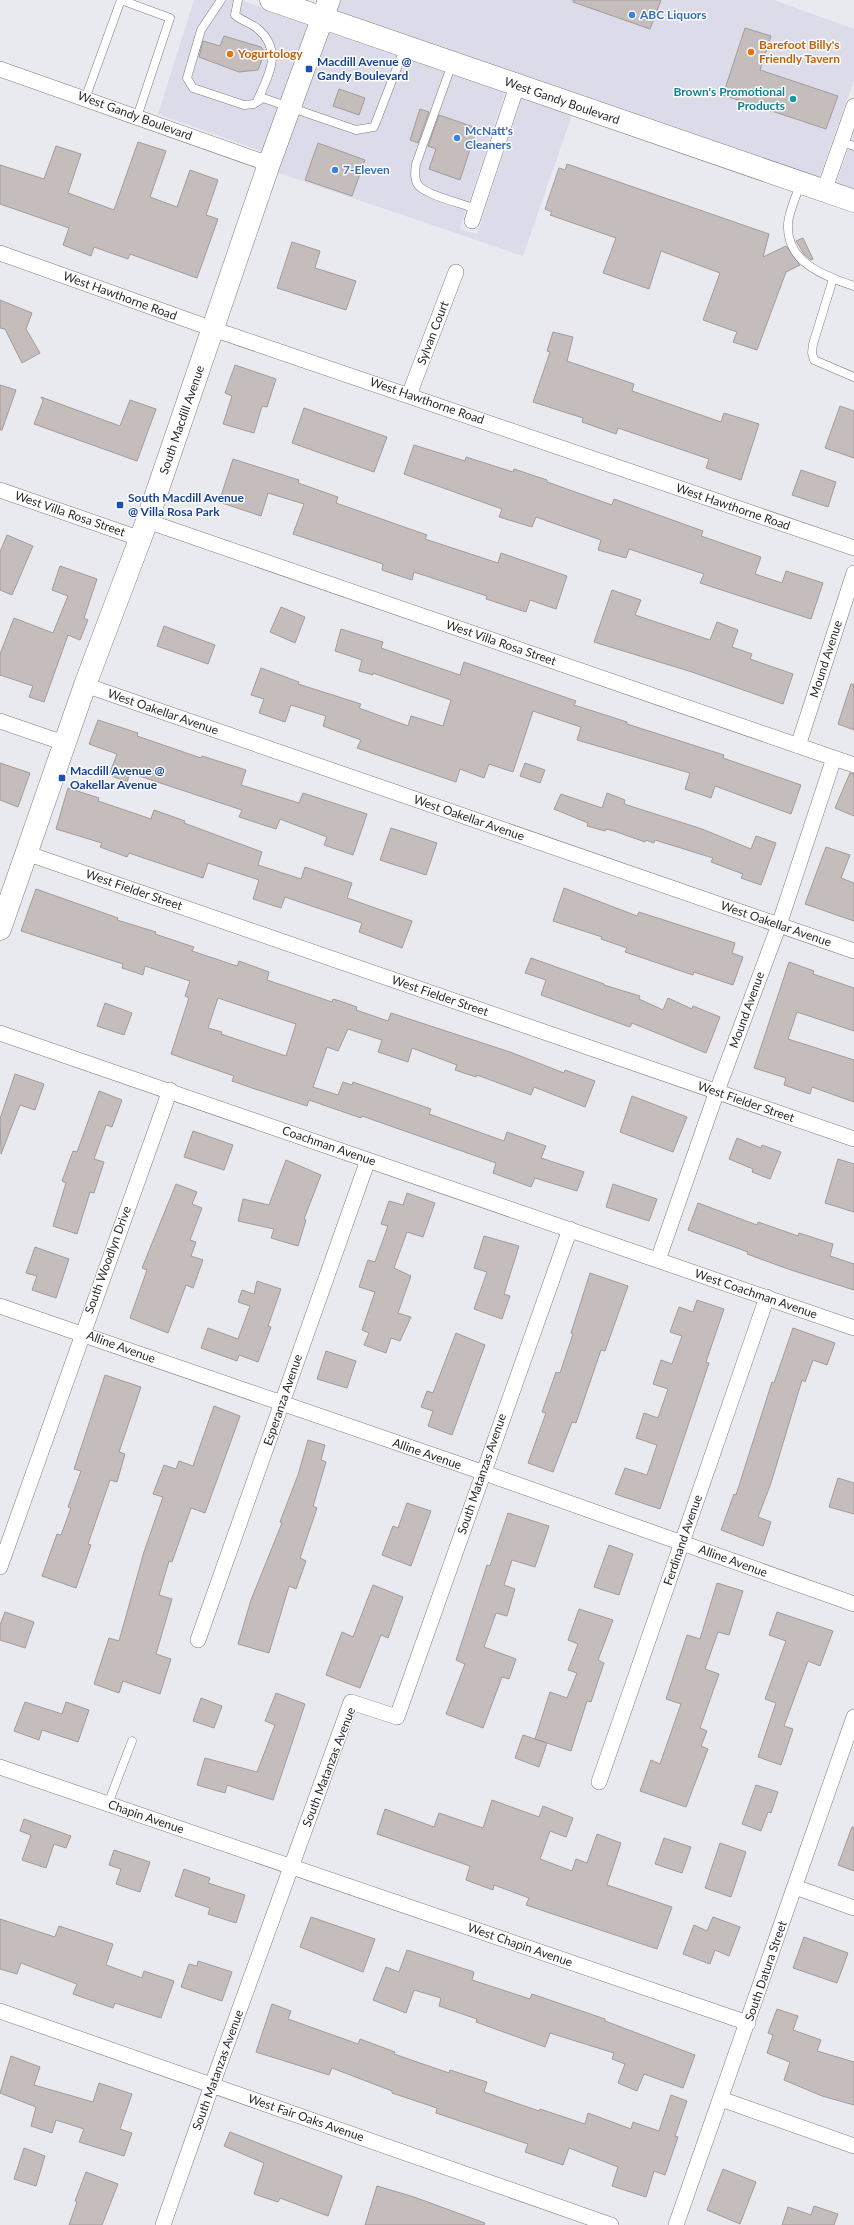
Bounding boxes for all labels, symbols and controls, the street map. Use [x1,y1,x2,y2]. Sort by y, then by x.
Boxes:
place label: ABC Liquors [639,7,707,22]
marker: ABC Liquors [627,10,637,20]
place label: Barefoot Billy's Friendly Tavern [759,37,840,66]
place label: Yogurtology [237,46,303,61]
marker: Barefoot Billy's Friendly Tavern [746,47,756,57]
marker: Yogurtology [225,49,235,59]
place label: Macdill Avenue @ Gandy Boulevard [317,54,412,83]
marker: Macdill Avenue @ Gandy Boulevard [304,64,314,74]
street label: West Gandy Boulevard [503,74,622,127]
place label: Brown's Promotional Products [674,84,785,113]
street label: West Gandy Boulevard [76,88,194,143]
marker: Brown's Promotional Products [788,94,798,104]
place label: McNatt's Cleaners [465,123,513,152]
marker: McNatt's Cleaners [452,133,462,143]
place label: 7-Eleven [343,162,390,177]
marker: 7-Eleven [330,165,340,175]
street label: West Hawthorne Road [61,268,179,323]
street label: Sylvan Court [414,298,452,367]
street label: South Macdill Avenue [156,363,207,476]
street label: West Hawthorne Road [368,374,486,427]
street label: West Hawthorne Road [674,480,792,533]
street label: West Villa Rosa Street [13,488,128,540]
place label: South Macdill Avenue @ Villa Rosa Park [128,490,245,519]
marker: South Macdill Avenue @ Villa Rosa Park [115,500,125,510]
street label: West Villa Rosa Street [444,617,559,669]
street label: Mound Avenue [806,618,845,699]
street label: West Oakellar Avenue [106,686,221,738]
place label: Macdill Avenue @ Oakellar Avenue [70,763,165,792]
marker: Macdill Avenue @ Oakellar Avenue [57,773,67,783]
street label: West Oakellar Avenue [412,792,527,844]
street label: West Fielder Street [84,866,185,913]
street label: West Oakellar Avenue [719,898,834,950]
street label: Mound Avenue [726,970,767,1050]
street label: West Fielder Street [390,972,491,1019]
street label: West Fielder Street [696,1078,797,1125]
street label: Coachman Avenue [280,1122,378,1169]
street label: South Woodlyn Drive [81,1204,134,1316]
street label: West Coachman Avenue [693,1265,819,1322]
street label: Alline Avenue [85,1327,158,1366]
street label: Esperanza Avenue [260,1352,305,1448]
street label: South Matanzas Avenue [454,1411,509,1536]
street label: Alline Avenue [391,1435,464,1472]
street label: Ferdinand Avenue [660,1493,705,1587]
street label: Alline Avenue [697,1541,770,1580]
street label: South Matanzas Avenue [299,1705,358,1829]
street label: Chapin Avenue [106,1797,186,1837]
street label: South Datura Street [741,1918,790,2023]
street label: West Chapin Avenue [466,1920,575,1970]
street label: South Matanzas Avenue [189,2008,246,2132]
street label: West Fair Oaks Avenue [246,2091,366,2144]

